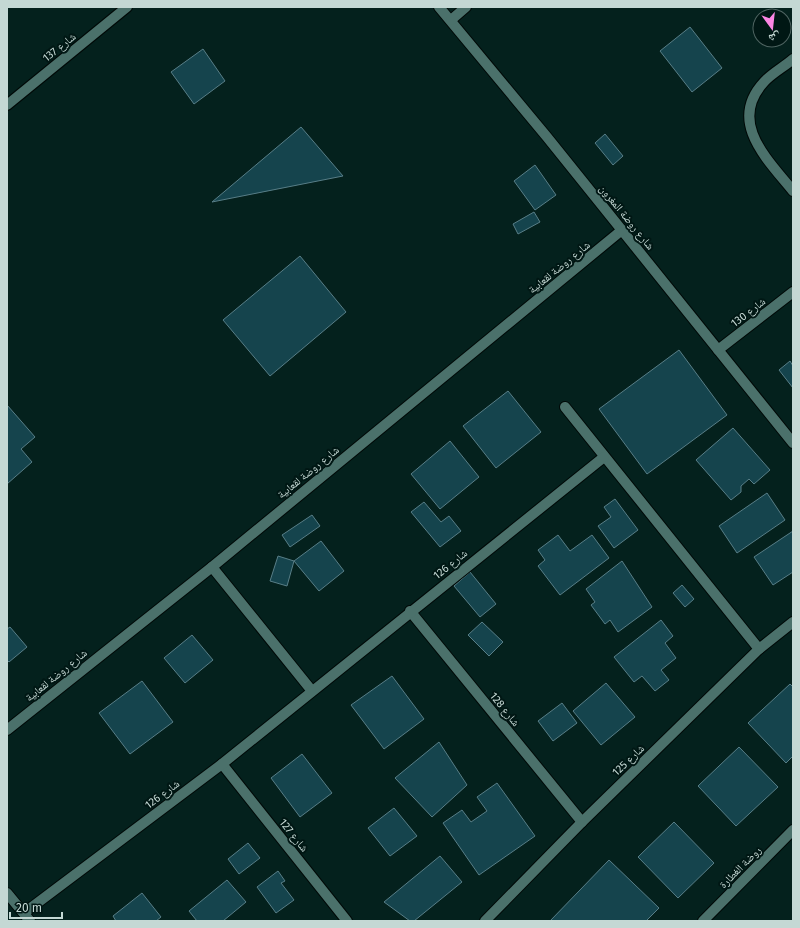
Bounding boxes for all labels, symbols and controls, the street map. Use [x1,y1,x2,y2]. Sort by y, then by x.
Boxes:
north arrow [752,8,792,48]
text: ش [767,28,782,45]
street label: شارع 137 [40,30,79,65]
street label: شارع روضة المغرون [596,182,657,252]
street label: شارع روضة لقعابية [526,239,593,296]
street label: شارع 130 [728,295,768,330]
street label: شارع روضة لقعابية [275,444,342,501]
street label: شارع 126 [431,547,470,582]
street label: شارع روضة لقعابية [23,647,90,704]
street label: شارع 128 [487,690,522,729]
street label: شارع 125 [610,742,647,779]
street label: شارع 126 [142,777,182,812]
street label: شارع 127 [276,816,311,854]
street label: روضة الغطارة [717,844,764,891]
scale bar [10,894,62,920]
text: 20 m [16,901,42,915]

